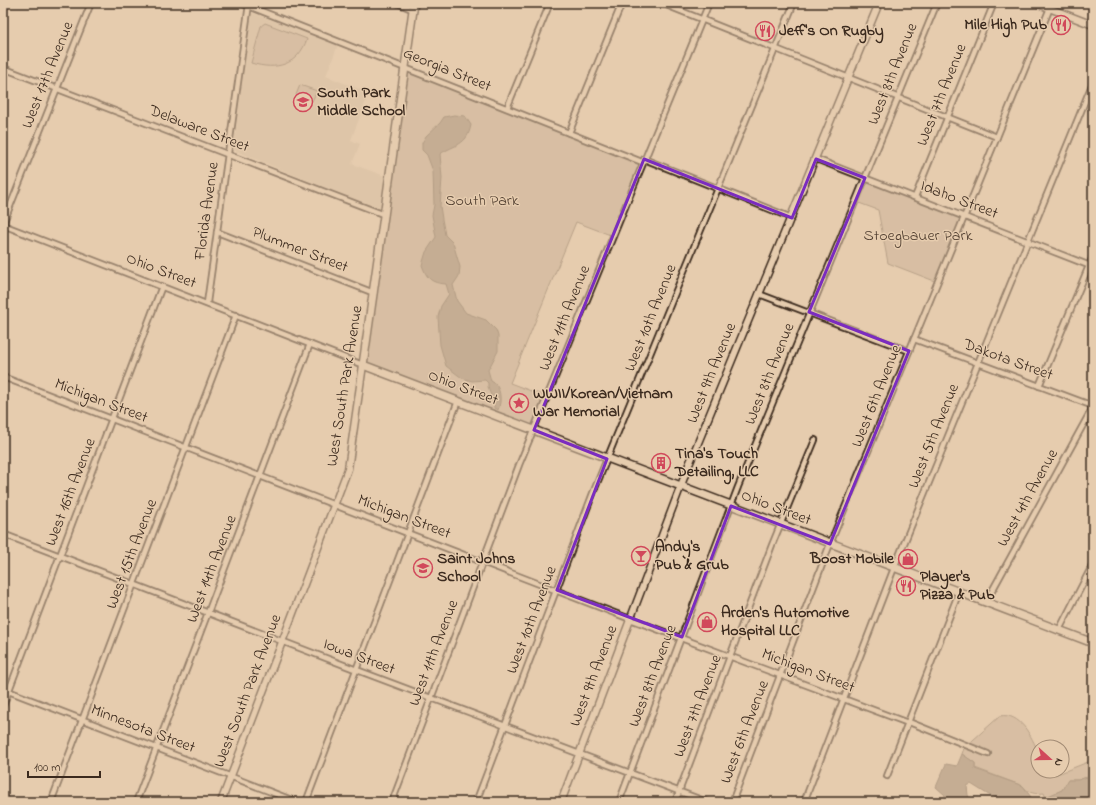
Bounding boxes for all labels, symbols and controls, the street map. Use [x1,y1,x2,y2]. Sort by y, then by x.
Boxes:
place label: Mile High Pub [964,13,1048,38]
restaurant icon: Mile High Pub [1050,14,1072,36]
street label: West 17th Avenue [16,17,81,132]
place label: Jeff's On Rugby [779,19,884,44]
street label: West 8th Avenue [862,19,925,129]
restaurant icon: Jeff's On Rugby [754,20,776,42]
street label: West 7th Avenue [911,39,974,150]
street label: Georgia Street [399,41,495,99]
place label: South Park Middle School [317,81,406,123]
school or university icon: South Park Middle School [292,91,314,113]
street label: Delaware Street [144,98,253,159]
street label: Florida Avenue [188,160,226,263]
street label: Idaho Street [917,174,1002,226]
park label: South Park [445,189,520,213]
street label: Plummer Street [248,221,352,280]
park label: Stoegbauer Park [864,224,973,248]
street label: Ohio Street [122,247,200,296]
street label: West 10th Avenue [619,260,684,375]
street label: West 11th Avenue [533,261,597,374]
street label: West South Park Avenue [320,303,370,468]
street label: West 9th Avenue [681,318,743,427]
street label: West 8th Avenue [739,319,802,429]
street label: Dakota Street [959,332,1057,388]
street label: West 6th Avenue [845,340,909,451]
street label: Ohio Street [424,364,502,413]
street label: Michigan Street [51,372,152,430]
street label: West 5th Avenue [902,379,966,492]
place label: WWII/Korean/Vietnam War Memorial [533,382,673,424]
place icon: WWII/Korean/Vietnam War Memorial [508,392,530,414]
street label: West 16th Avenue [39,434,103,550]
place label: Tina's Touch Detailing, LLC [674,442,759,485]
street label: West 4th Avenue [991,444,1065,551]
building icon: Tina's Touch Detailing, LLC [650,452,672,474]
street label: Ohio Street [737,484,815,533]
street label: Michigan Street [354,488,455,546]
street label: West 15th Avenue [100,495,164,613]
street label: West 14th Avenue [180,511,244,626]
place label: Andy's Pub & Grub [655,535,729,577]
bar icon: Andy's Pub & Grub [630,545,652,567]
place label: Saint Johns School [437,547,515,589]
place label: Boost Mobile [809,547,895,571]
shop icon: Boost Mobile [897,548,919,570]
school or university icon: Saint Johns School [412,557,434,579]
street label: West 10th Avenue [500,562,564,677]
place label: Player's Pizza & Pub [920,565,995,607]
restaurant icon: Player's Pizza & Pub [895,575,917,597]
street label: West 11th Avenue [403,596,466,710]
place label: Arden's Automotive Hospital LLC [721,601,850,643]
street label: West South Park Avenue [208,610,289,771]
shop icon: Arden's Automotive Hospital LLC [696,611,718,633]
street label: West 9th Avenue [564,621,625,730]
street label: West 8th Avenue [622,621,684,731]
street label: Iowa Street [319,632,399,682]
street label: Michigan Street [758,642,859,700]
street label: West 7th Avenue [667,650,729,761]
street label: West 6th Avenue [714,676,776,787]
street label: Minnesota Street [87,698,199,760]
north arrow [1030,739,1070,779]
scale bar [28,753,100,779]
text: N [1050,756,1067,769]
text: 100 m [34,759,61,777]

